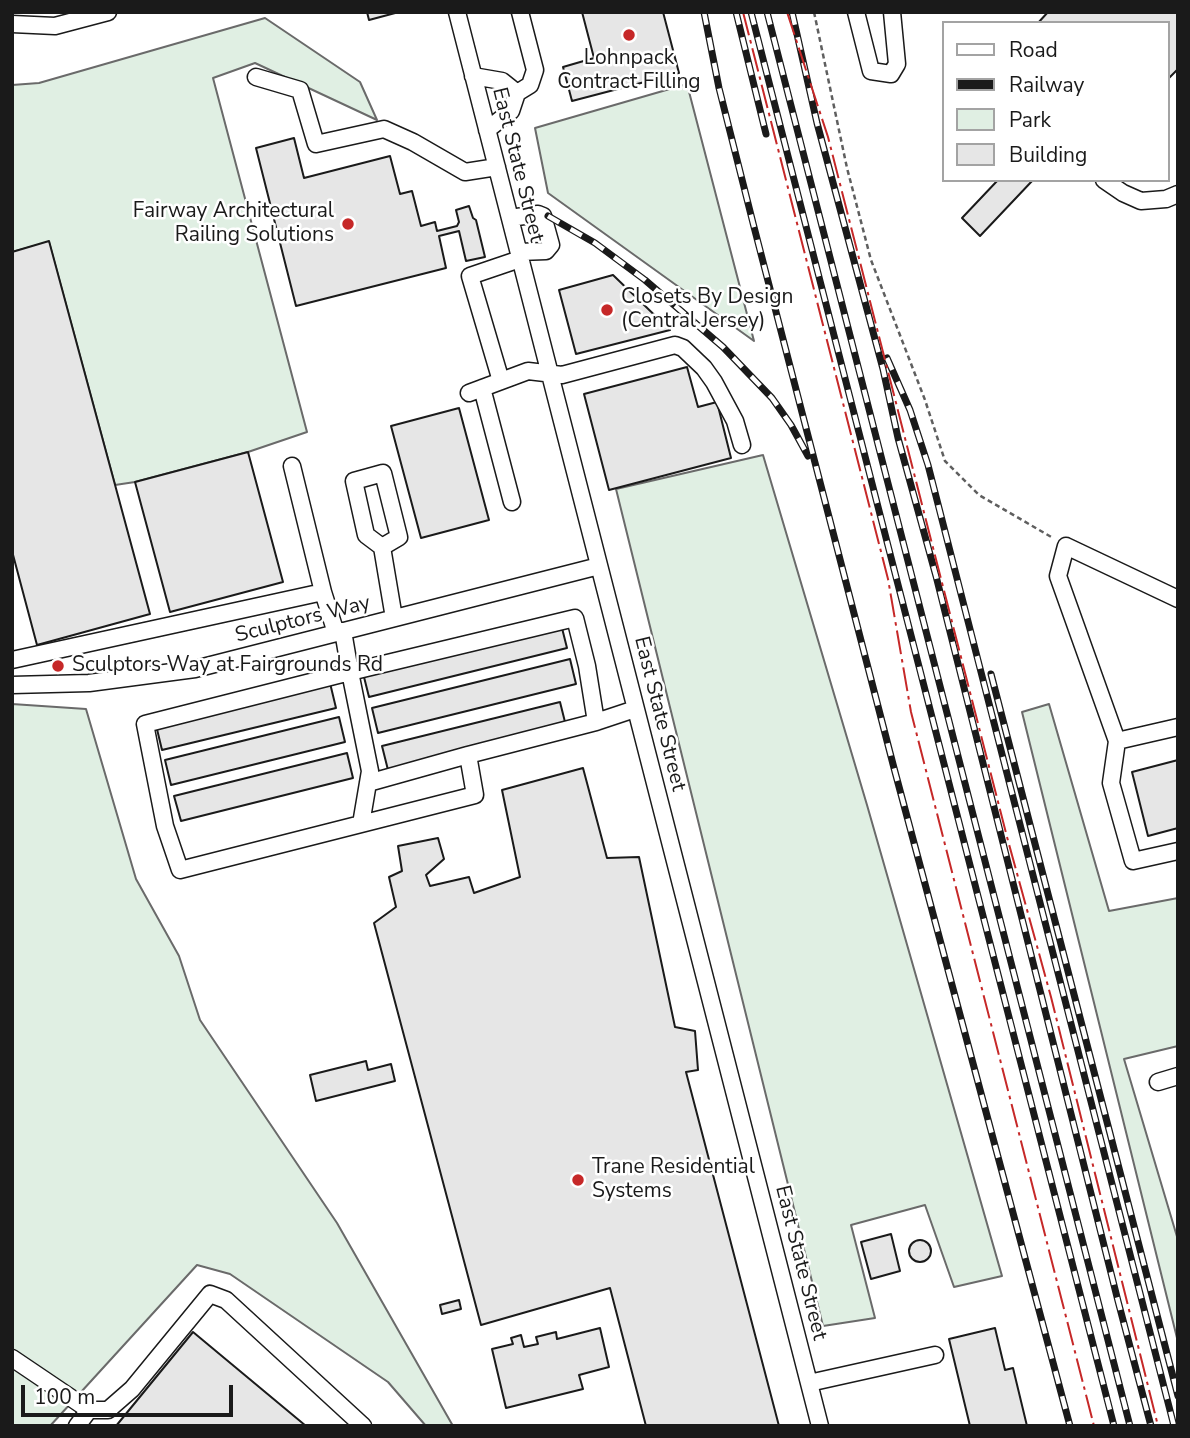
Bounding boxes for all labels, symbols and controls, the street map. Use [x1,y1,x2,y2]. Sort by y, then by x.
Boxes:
legend [942,21,1169,182]
marker: Lohnpack Contract Filling [621,27,637,43]
text: Road [1009,36,1058,64]
place label: Lohnpack Contract Filling [557,46,701,96]
text: Railway [1009,71,1084,99]
street label: East State Street [486,85,548,245]
text: Park [1009,106,1051,134]
text: Building [1009,141,1087,169]
place label: Fairway Architectural Railing Solutions [133,199,334,249]
marker: Fairway Architectural Railing Solutions [340,216,356,232]
place label: Closets By Design (Central Jersey) [621,285,793,335]
marker: Closets By Design (Central Jersey) [599,302,615,318]
street label: Sculptors Way [233,591,373,649]
street label: East State Street [628,634,690,794]
place label: Sculptors Way at Fairgrounds Rd [72,653,383,679]
marker: Sculptors Way at Fairgrounds Rd [50,658,66,674]
place label: Trane Residential Systems [592,1155,755,1205]
marker: Trane Residential Systems [570,1172,586,1188]
street label: East State Street [769,1183,831,1343]
scale bar [24,1372,236,1416]
text: 100 m [34,1383,95,1411]

